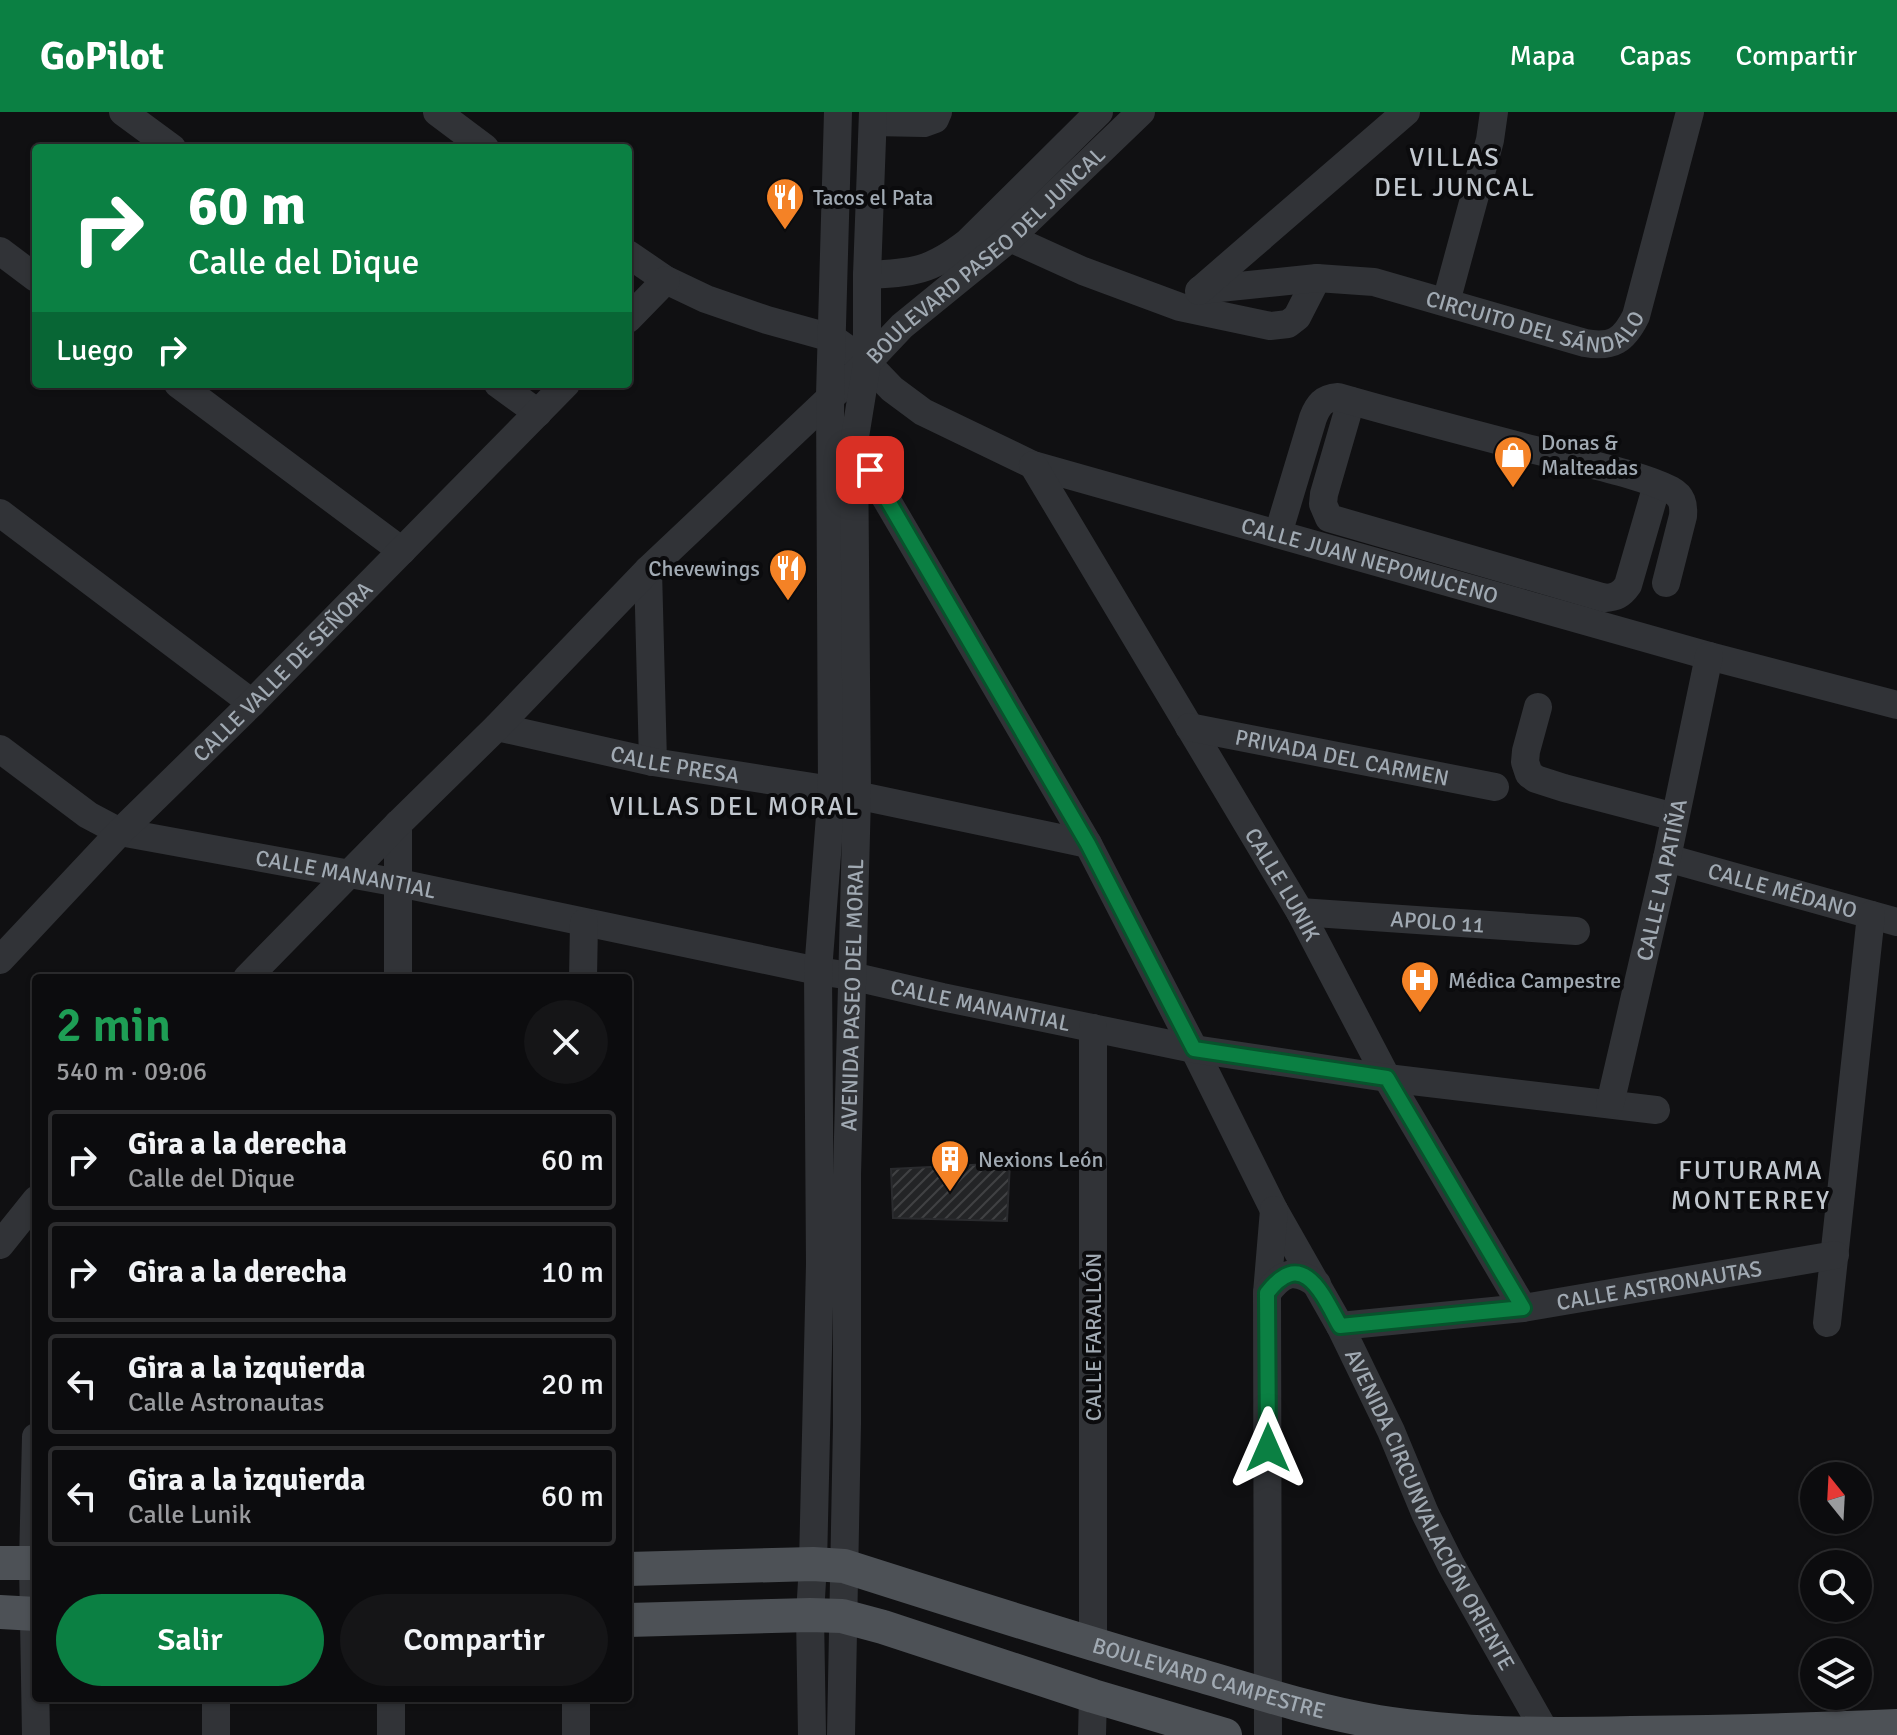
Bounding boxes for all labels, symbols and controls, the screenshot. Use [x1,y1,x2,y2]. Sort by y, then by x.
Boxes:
text: GoPilot [40,33,164,80]
text: Mapa [1510,39,1575,73]
text: Capas [1619,39,1692,73]
text: Compartir [1736,39,1857,73]
street label: BOULEVARD PASEO DEL JUNCAL [860,141,1110,369]
district label: VILLAS DEL JUNCAL [1374,142,1536,204]
text: 60 m [188,171,306,240]
icon: right [56,176,160,280]
restaurant icon: Tacos el Pata [764,176,806,231]
place label: Tacos el Pata [813,184,934,211]
text: Calle del Dique [188,240,419,285]
street label: CIRCUITO DEL SÁNDALO [1411,281,1645,315]
text: CIRCUITO DEL SÁNDALO [1423,284,1650,358]
icon: right [150,328,194,372]
text: Luego [56,332,134,369]
place label: Donas & Malteadas [1541,429,1638,481]
shop icon: Donas & Malteadas [1492,434,1534,489]
pin [836,436,904,504]
icon: arrive [848,448,892,492]
street label: CALLE JUAN NEPOMUCENO [1238,511,1501,609]
restaurant icon: Chevewings [767,547,809,602]
place label: Chevewings [648,555,760,582]
street label: CALLE VALLE DE SEÑORA [187,575,378,767]
street label: PRIVADA DEL CARMEN [1233,723,1451,791]
street label: CALLE PRESA [608,739,742,789]
district label: VILLAS DEL MORAL [610,791,860,823]
street label: CALLE LA PATIÑA [1630,796,1693,963]
street label: CALLE LUNIK [1239,823,1326,945]
street label: CALLE MANANTIAL [254,844,439,904]
street label: CALLE MÉDANO [1705,857,1860,924]
street label: AVENIDA PASEO DEL MORAL [835,859,869,1132]
street label: APOLO 11 [1390,905,1486,938]
hospital icon: Médica Campestre [1399,959,1441,1014]
place label: Médica Campestre [1448,967,1621,994]
street label: CALLE MANANTIAL [888,972,1073,1037]
text: 2 min [56,996,171,1055]
button: close [524,1000,608,1084]
text: 540 m · 09:06 [56,1056,207,1088]
text: Gira a la derecha [128,1126,347,1163]
icon: right [60,1138,104,1182]
building icon: Nexions León [929,1138,971,1193]
text: 60 m [541,1142,604,1179]
place label: Nexions León [978,1146,1103,1173]
district label: FUTURAMA MONTERREY [1671,1155,1831,1217]
text: Calle del Dique [128,1163,295,1195]
icon: right [60,1250,104,1294]
street label: CALLE FARALLÓN [1080,1253,1107,1421]
text: Gira a la derecha [128,1254,347,1291]
text: 10 m [541,1254,604,1291]
street label: CALLE ASTRONAUTAS [1554,1254,1764,1316]
street label: AVENIDA CIRCUNVALACIÓN ORIENTE [1340,1344,1521,1675]
text: Gira a la izquierda [128,1350,365,1387]
icon: left [60,1362,104,1406]
text: 20 m [541,1366,604,1403]
text: Calle Astronautas [128,1387,324,1419]
position arrow [1226,1406,1310,1490]
text: Gira a la izquierda [128,1462,365,1499]
north arrow [1800,1462,1872,1534]
map controls [1800,1462,1872,1710]
icon: left [60,1474,104,1518]
text: 60 m [541,1478,604,1515]
text: Calle Lunik [128,1499,252,1531]
button: search [1800,1550,1872,1622]
button: Salir [56,1594,324,1686]
button: Compartir [340,1594,608,1686]
street label: BOULEVARD CAMPESTRE [1090,1631,1328,1724]
button: layers [1800,1638,1872,1710]

